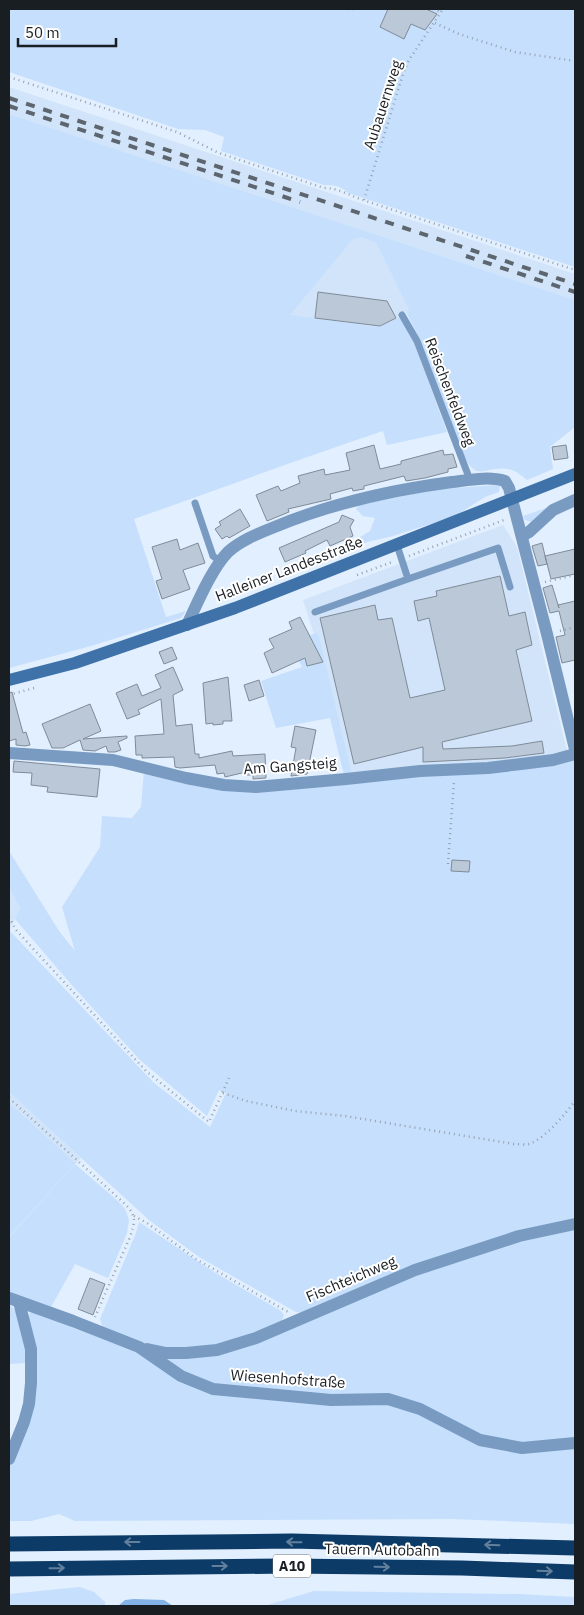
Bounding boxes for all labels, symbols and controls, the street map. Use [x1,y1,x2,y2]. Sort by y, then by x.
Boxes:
scale bar [18,15,115,47]
text: 50 m [25,23,60,42]
street label: Aubauernweg [359,58,406,152]
street label: Reischenfeldweg [421,335,480,449]
street label: Halleiner Landesstraße [212,532,365,605]
street label: Am Gangsteig [243,753,337,778]
street label: Fischteichweg [303,1251,399,1306]
street label: Wiesenhofstraße [230,1365,346,1392]
one-way arrow [124,1537,140,1547]
one-way arrow [286,1537,302,1546]
street label: Tauern Autobahn [324,1539,440,1560]
one-way arrow [484,1540,500,1550]
road number: A10 [273,1554,311,1578]
one-way arrow [212,1561,228,1571]
one-way arrow [374,1562,390,1572]
one-way arrow [49,1563,65,1573]
one-way arrow [537,1567,553,1576]

